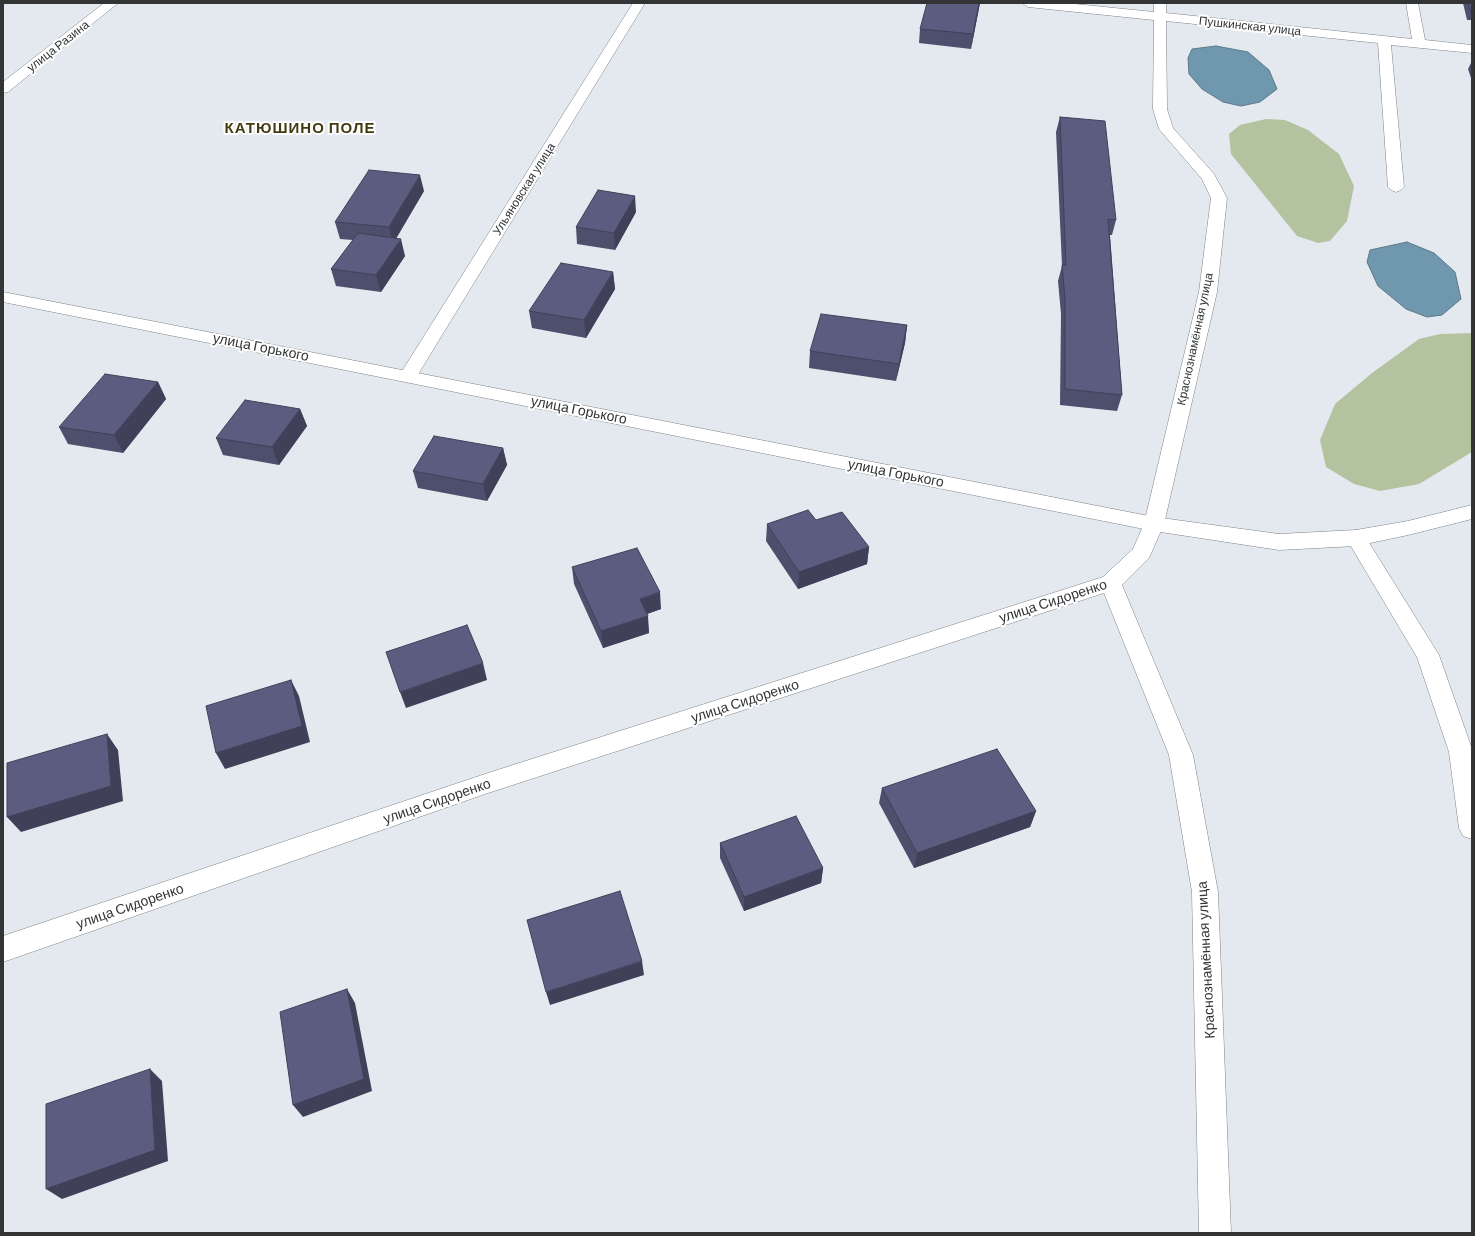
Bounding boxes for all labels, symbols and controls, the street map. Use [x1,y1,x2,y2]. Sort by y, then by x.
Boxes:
street label: Пушкинская улица [1198,13,1302,39]
street label: улица Разина [24,17,92,75]
district label: КАТЮШИНО ПОЛЕ [225,119,375,137]
street label: Ульяновская улица [490,140,558,238]
street label: Краснознамённая улица [1174,271,1216,407]
street label: улица Горького [212,329,310,365]
street label: улица Горького [530,392,628,428]
street label: улица Горького [847,455,945,491]
street label: улица Сидоренко [997,576,1109,626]
street label: улица Сидоренко [689,676,801,726]
street label: улица Сидоренко [381,775,493,827]
street label: улица Сидоренко [74,880,186,932]
street label: Краснознамённая улица [1193,881,1219,1039]

